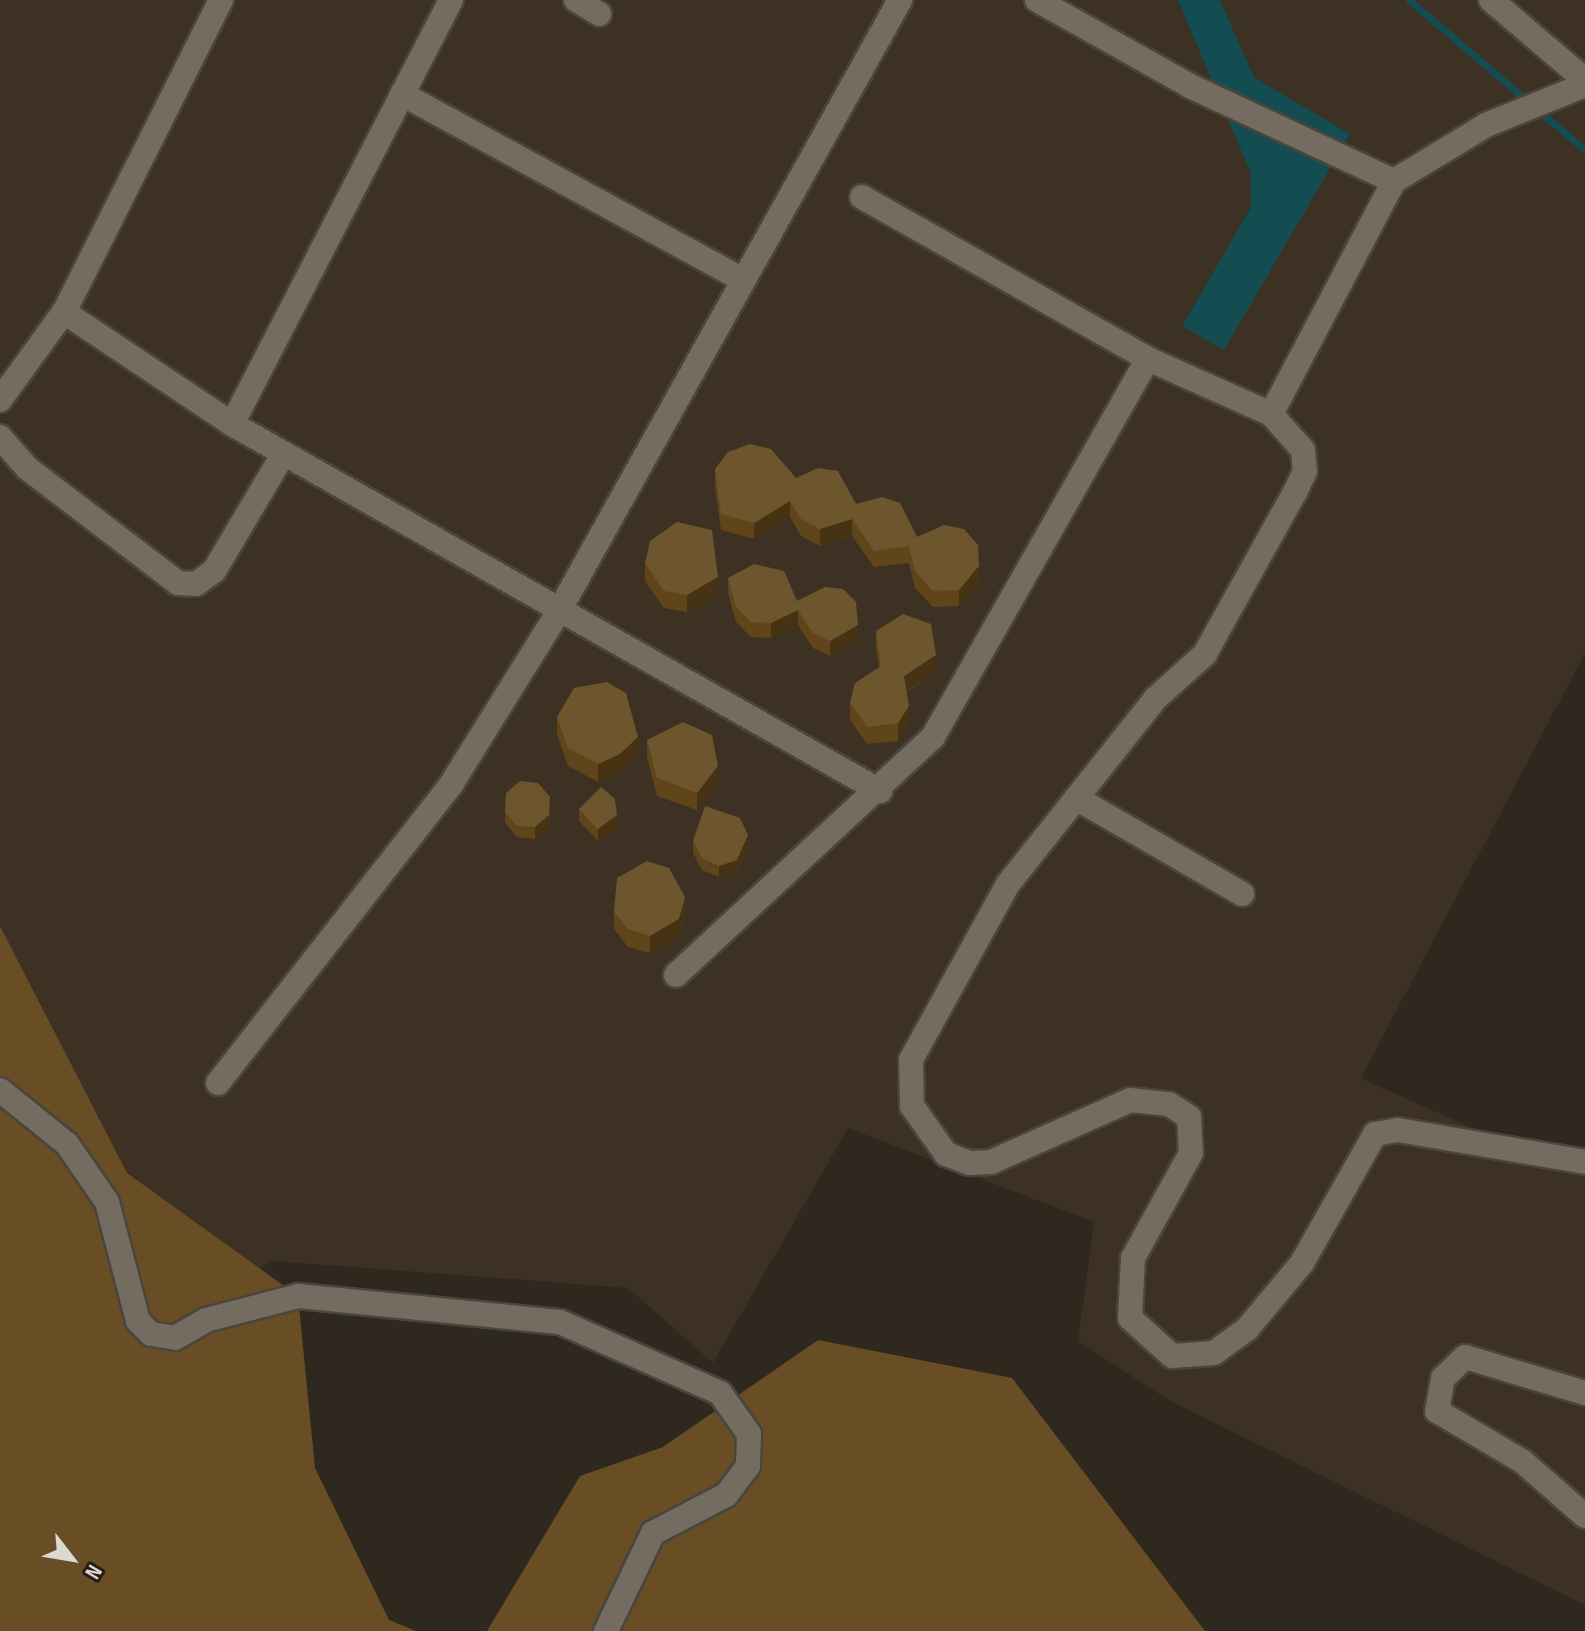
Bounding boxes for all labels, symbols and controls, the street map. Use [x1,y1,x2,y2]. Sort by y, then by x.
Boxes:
north arrow [32,1519,112,1599]
text: N [78,1560,108,1584]

